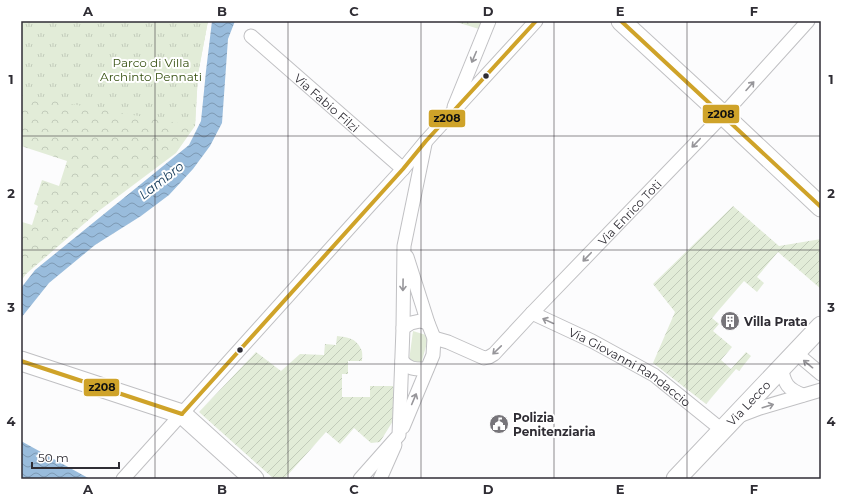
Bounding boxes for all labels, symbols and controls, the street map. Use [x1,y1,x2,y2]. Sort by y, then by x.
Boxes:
text: A [82,3,94,19]
text: B [217,3,227,19]
text: C [349,3,359,19]
text: D [483,3,494,19]
text: E [616,3,625,19]
text: F [750,3,758,19]
one-way arrow [470,51,478,63]
park label: Parco di Villa Archinto Pennati [100,55,202,84]
street label: Via Fabio Filzi [291,70,363,135]
text: 1 [8,71,14,87]
unlabelled marker [481,71,491,81]
text: 1 [828,71,834,87]
one-way arrow [745,81,754,91]
line badge: z208 [702,104,740,124]
text: z208 [707,107,735,121]
line badge: z208 [428,109,466,128]
text: z208 [433,111,461,125]
one-way arrow [692,138,701,148]
water label: Lambro [136,158,186,202]
street label: Via Enrico Toti [594,176,664,248]
text: 2 [7,185,15,201]
text: 2 [827,185,835,201]
one-way arrow [582,251,591,262]
one-way arrow [399,278,407,291]
text: 3 [6,299,15,315]
text: 3 [826,299,835,315]
building icon: Villa Prata [719,310,741,332]
place label: Villa Prata [743,314,808,329]
one-way arrow [542,317,554,324]
street label: Via Giovanni Randaccio [567,324,694,409]
unlabelled marker [235,345,245,355]
one-way arrow [492,346,502,355]
one-way arrow [803,359,813,368]
street label: Via Lecco [723,377,773,429]
line badge: z208 [83,378,120,397]
text: z208 [88,380,116,394]
one-way arrow [411,393,419,405]
one-way arrow [762,401,774,409]
place label: Polizia Penitenziaria [513,410,596,439]
text: 4 [7,413,16,429]
public building icon: Polizia Penitenziaria [488,413,510,435]
text: 4 [827,413,836,429]
scale bar [32,444,119,470]
text: 50 m [38,450,69,465]
text: A [82,481,94,497]
text: B [217,481,227,497]
text: C [349,481,359,497]
text: D [483,481,494,497]
text: E [616,481,625,497]
text: F [750,481,758,497]

